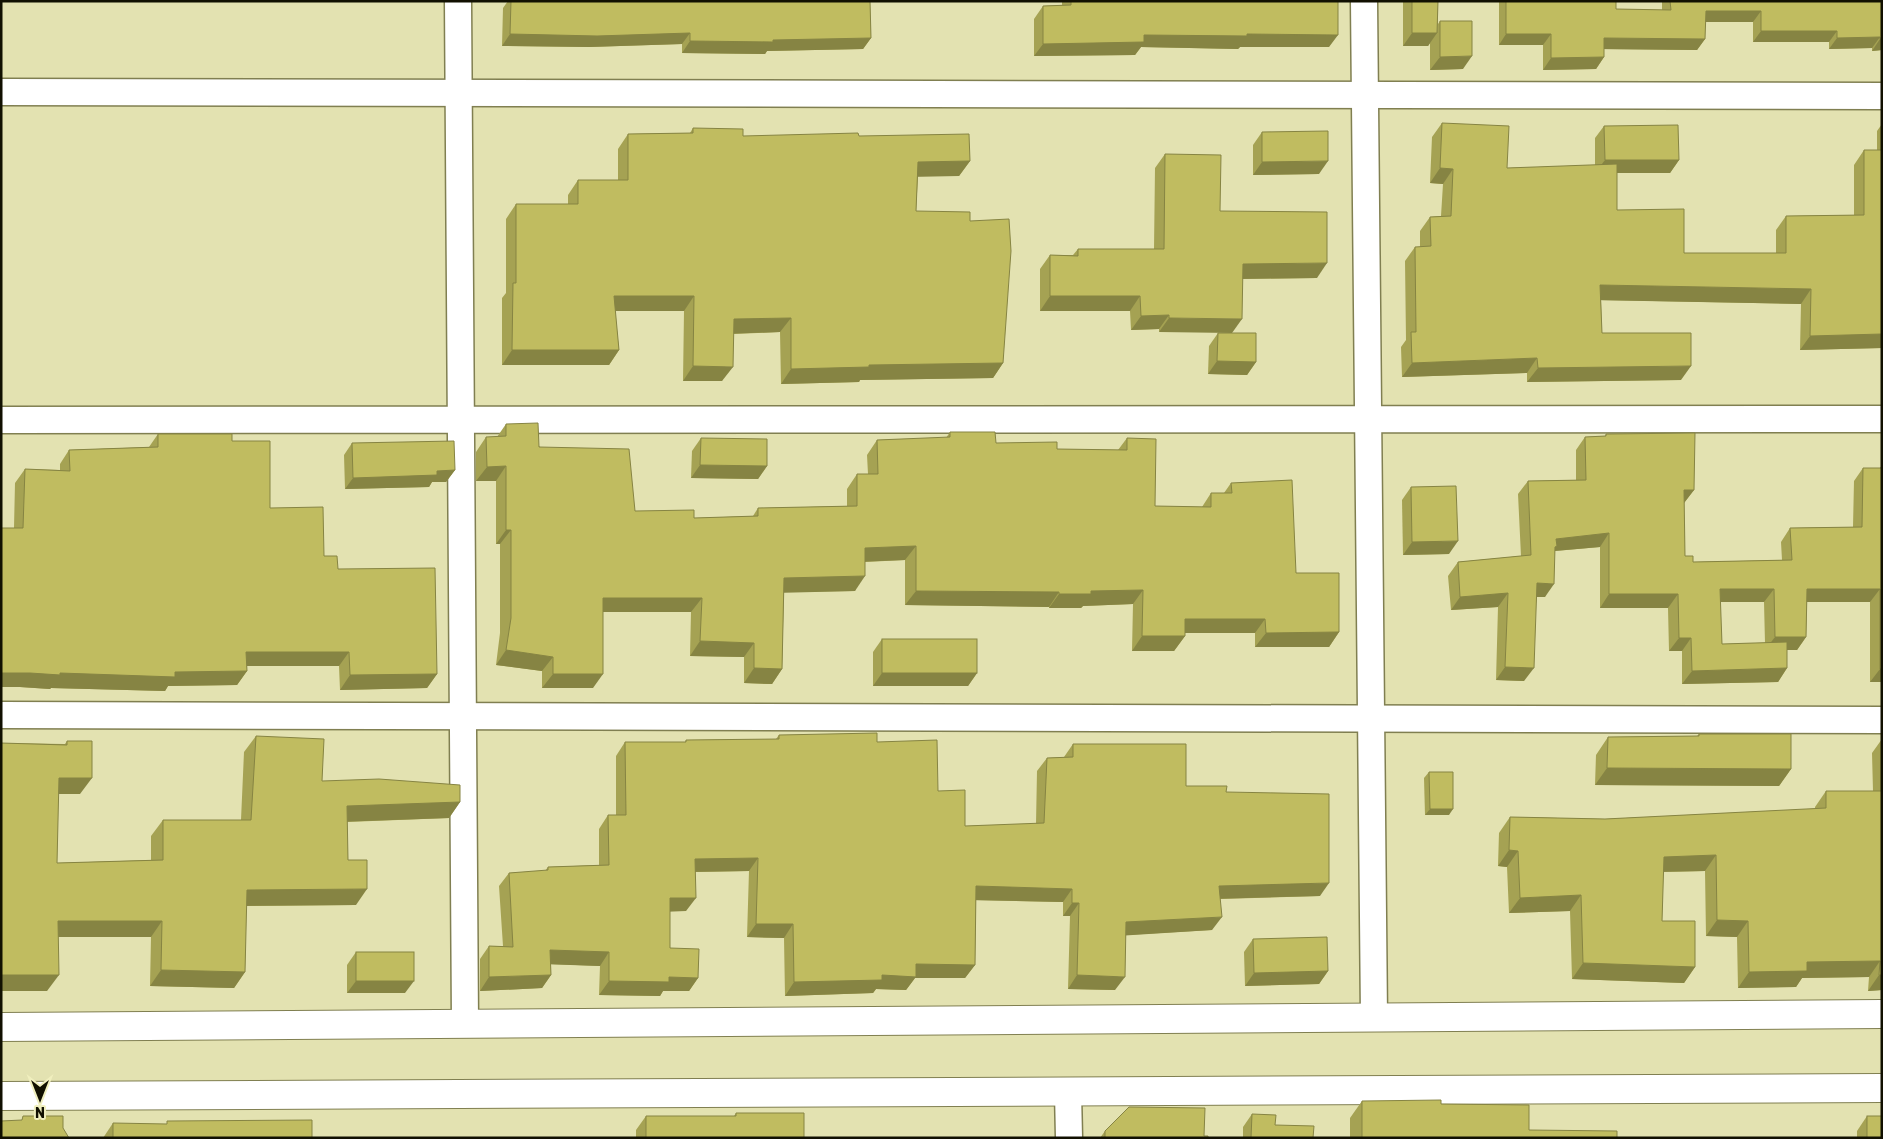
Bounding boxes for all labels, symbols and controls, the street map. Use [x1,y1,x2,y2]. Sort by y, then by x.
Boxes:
north arrow [15,1074,65,1124]
text: N [35,1103,45,1120]

